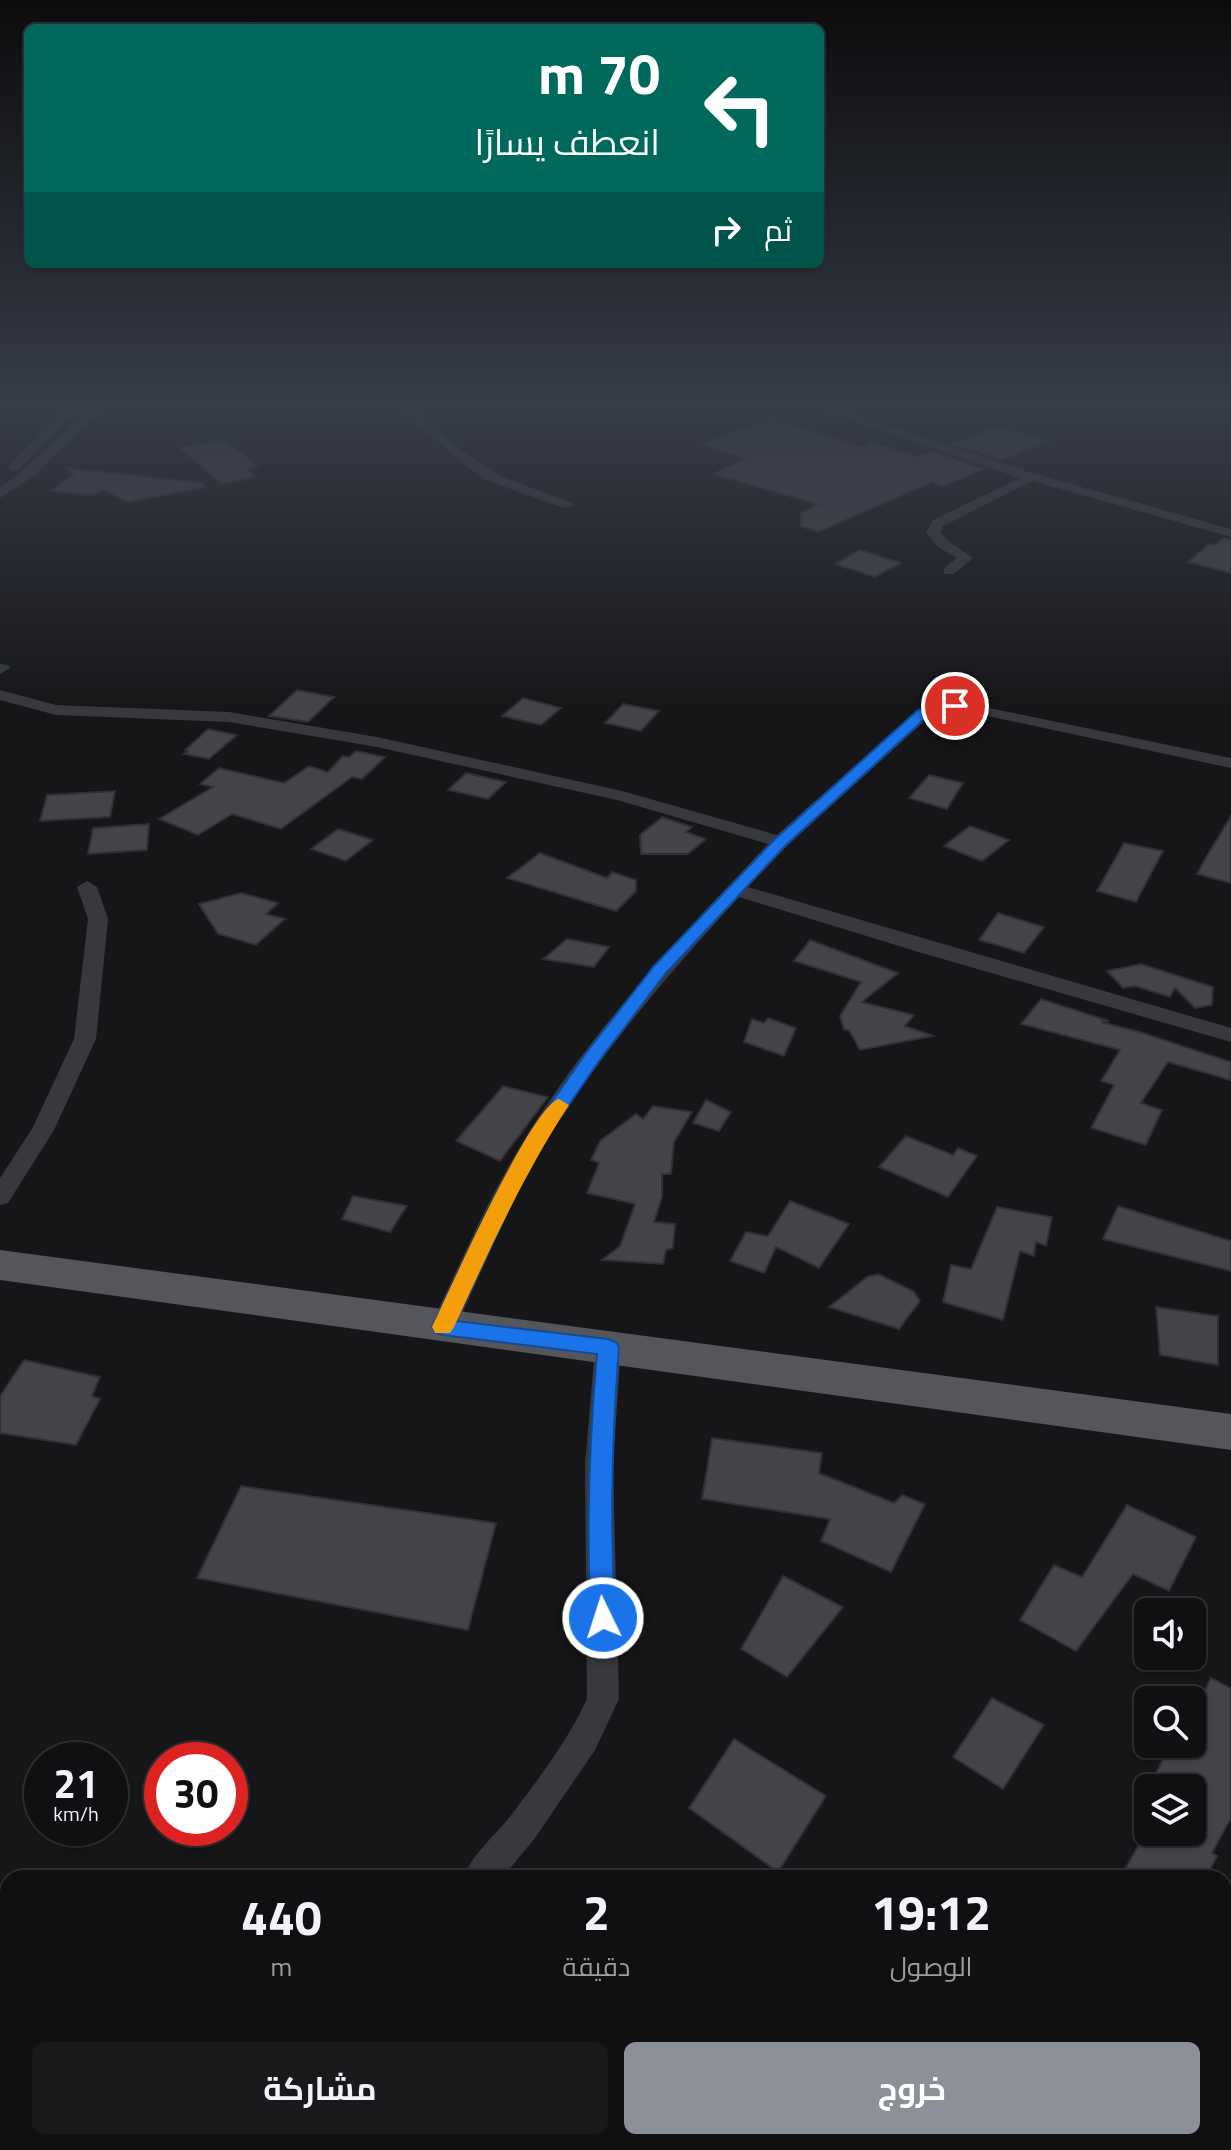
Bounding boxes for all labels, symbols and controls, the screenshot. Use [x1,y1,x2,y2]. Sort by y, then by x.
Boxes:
text: 70 m [538,31,660,116]
icon: left [688,56,792,160]
text: انعطف يسارًا [475,114,660,169]
text: ثم [764,207,792,253]
icon: right [704,208,748,252]
pin [921,672,989,740]
icon: arrive [933,684,977,728]
position arrow [561,1576,645,1660]
map controls [1134,1598,1206,1846]
button: sound [1134,1598,1206,1670]
button: search [1134,1686,1206,1758]
speed limit sign: 30 [144,1742,248,1846]
text: 21 [54,1753,98,1814]
button: layers [1134,1774,1206,1846]
text: km/h [53,1798,99,1829]
text: 2 [583,1876,610,1949]
text: 19:12 [871,1876,991,1949]
text: 440 [241,1881,322,1954]
text: m [270,1947,292,1986]
text: دقيقة [563,1947,630,1986]
text: الوصول [890,1947,973,1986]
button: مشاركة [32,2042,608,2134]
button: خروج [624,2042,1200,2134]

